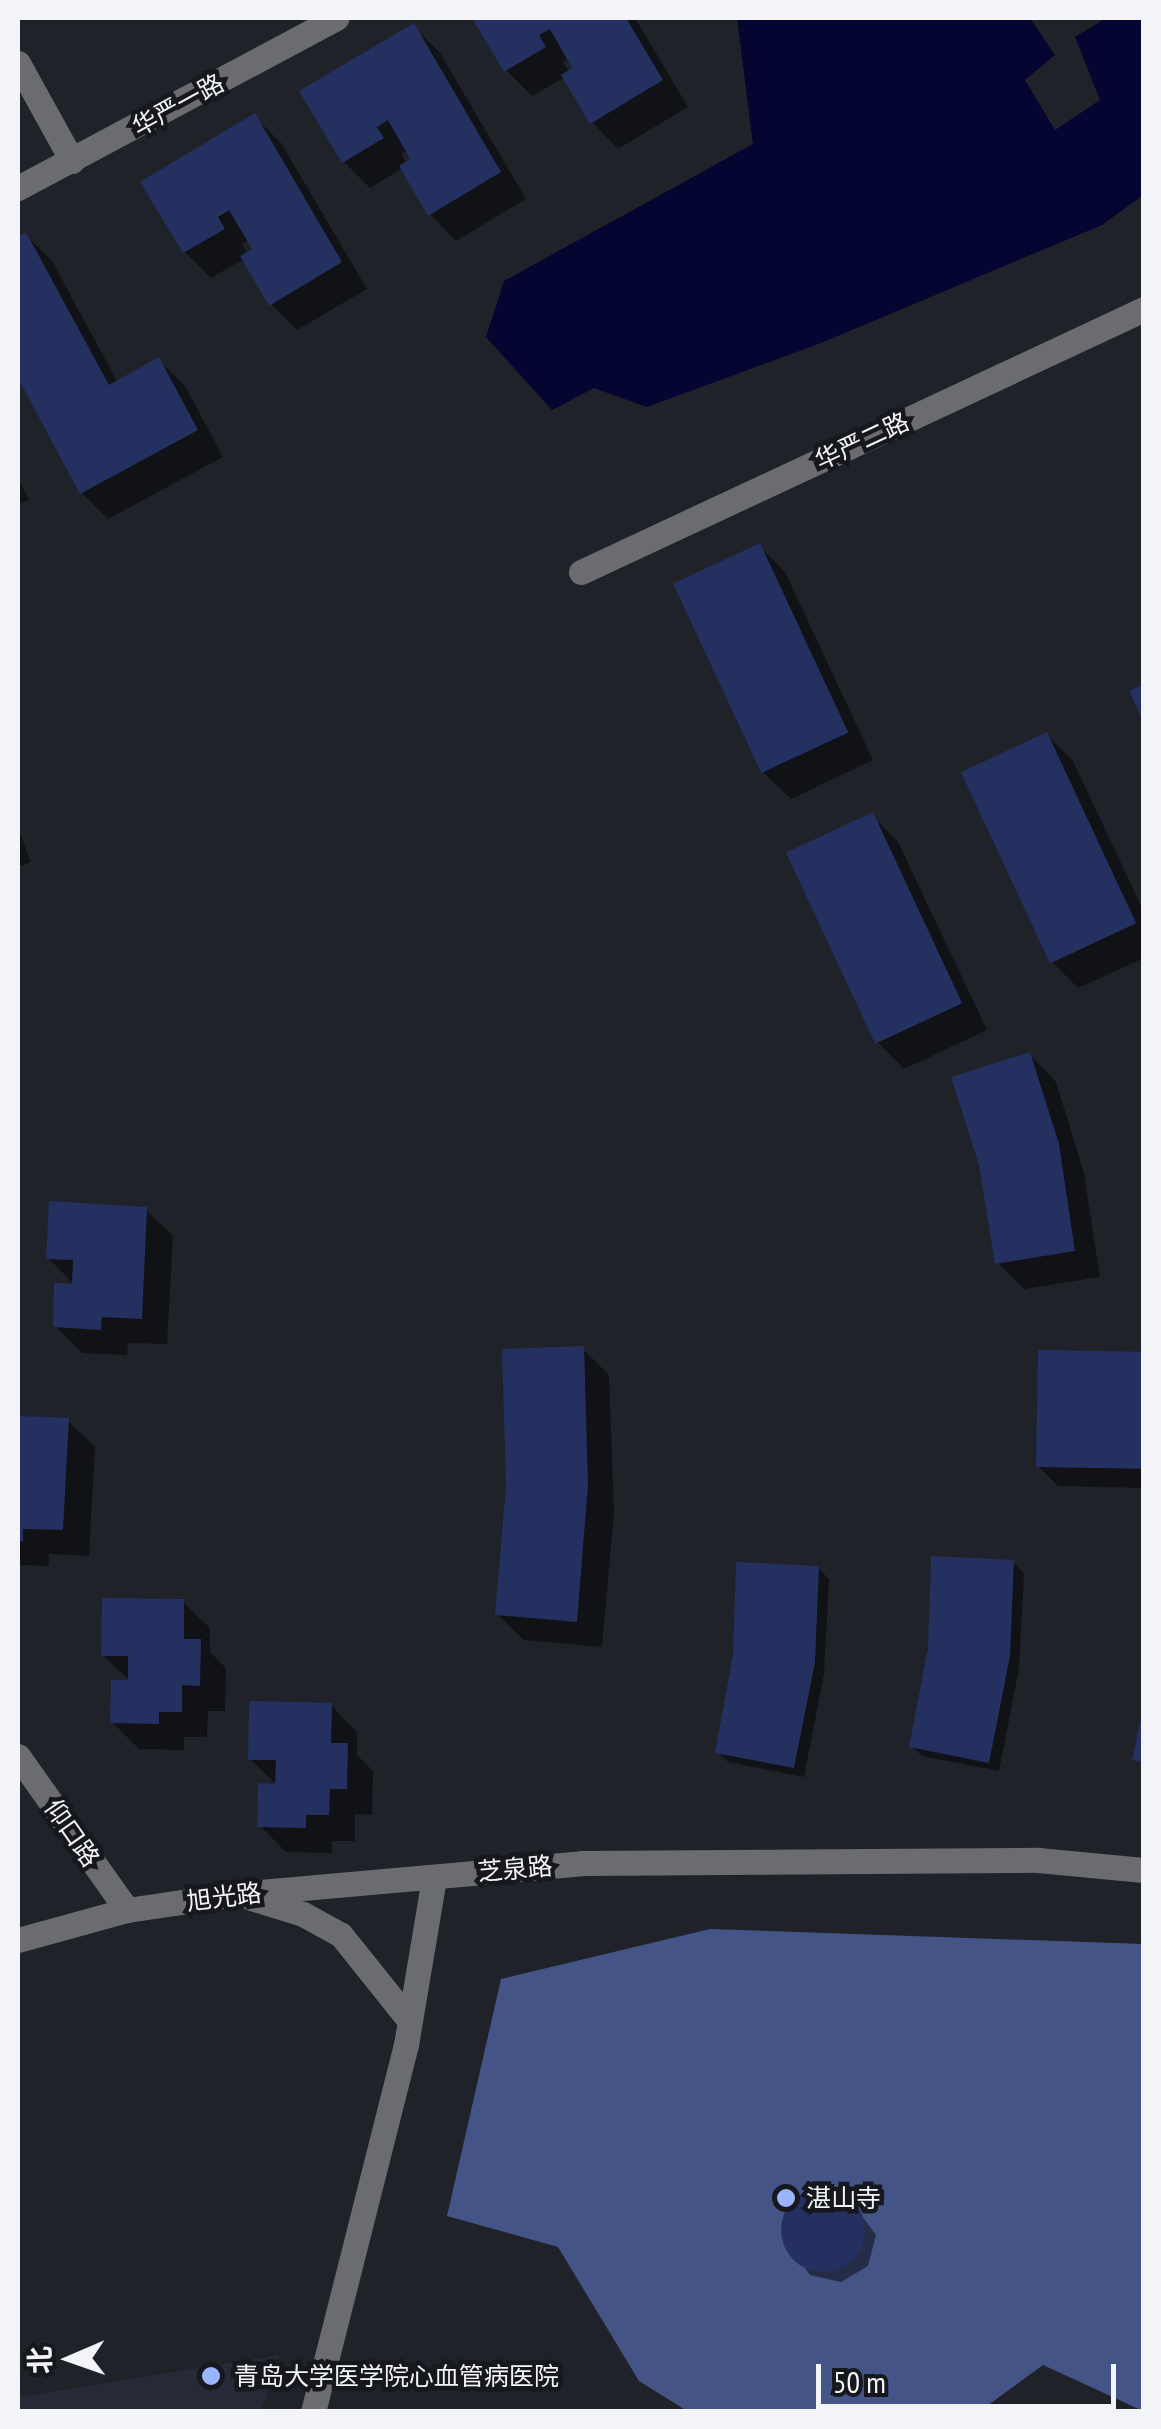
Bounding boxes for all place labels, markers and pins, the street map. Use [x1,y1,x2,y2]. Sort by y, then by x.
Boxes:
place label: 湛山寺 [806,2183,881,2213]
marker: 湛山寺 [775,2187,797,2209]
place label: 青岛大学医学院心血管病医院 [234,2361,559,2391]
marker: 青岛大学医学院心血管病医院 [198,2363,224,2389]

